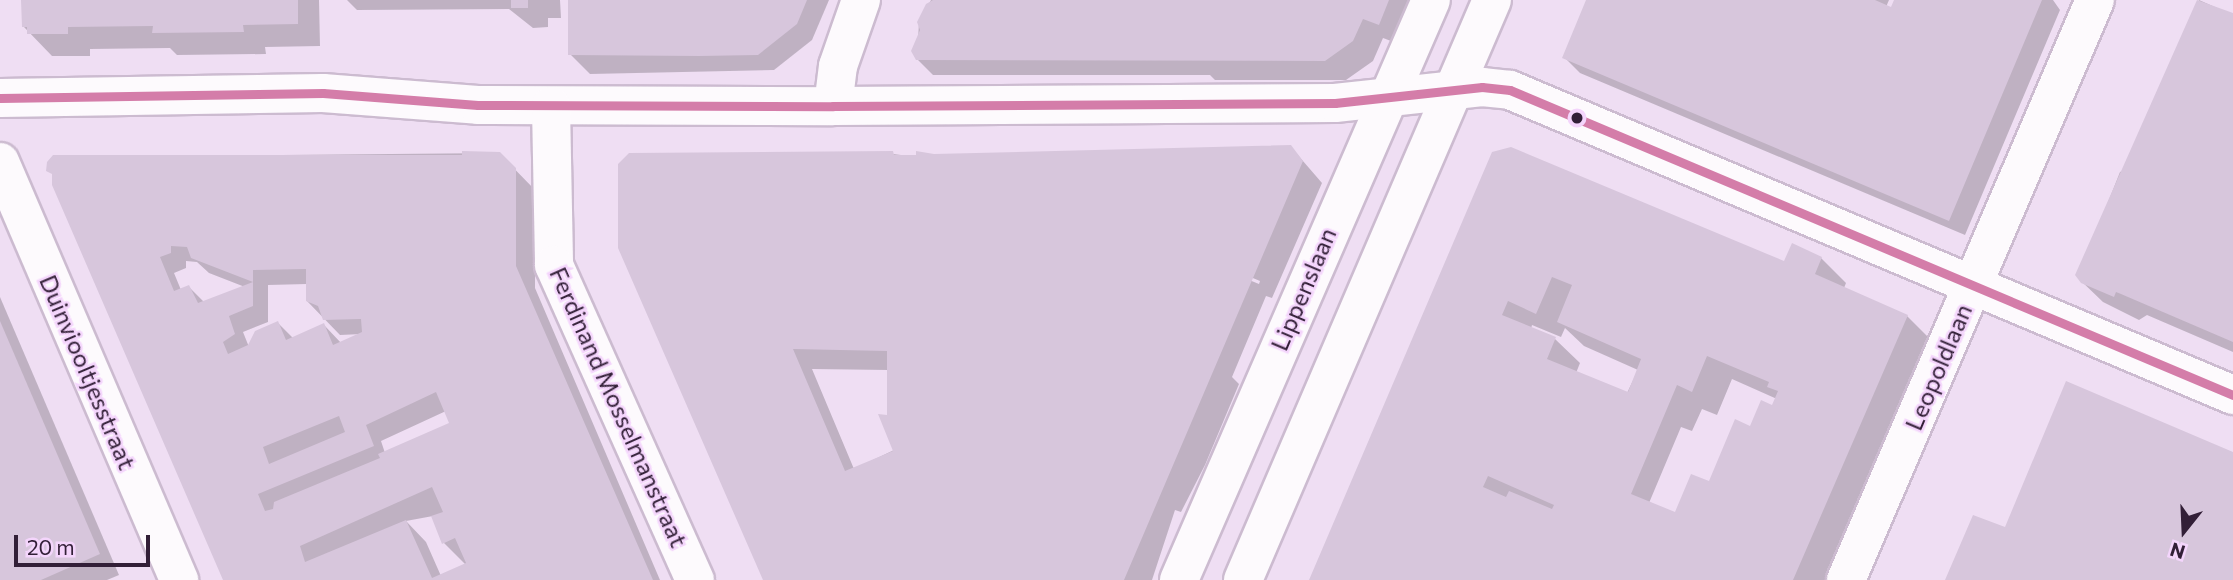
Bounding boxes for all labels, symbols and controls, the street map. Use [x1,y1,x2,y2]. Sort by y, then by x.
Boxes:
unlabelled marker [1570,111,1584,125]
street label: Lippenslaan [1264,223,1342,355]
street label: Ferdinand Mosselmanstraat [544,263,694,551]
street label: Duinviooltjesstraat [34,270,142,474]
street label: Leopoldlaan [1899,300,1977,434]
north arrow [2149,496,2219,566]
scale bar [18,520,154,564]
text: 20 m [27,534,75,559]
text: N [2167,538,2188,565]

